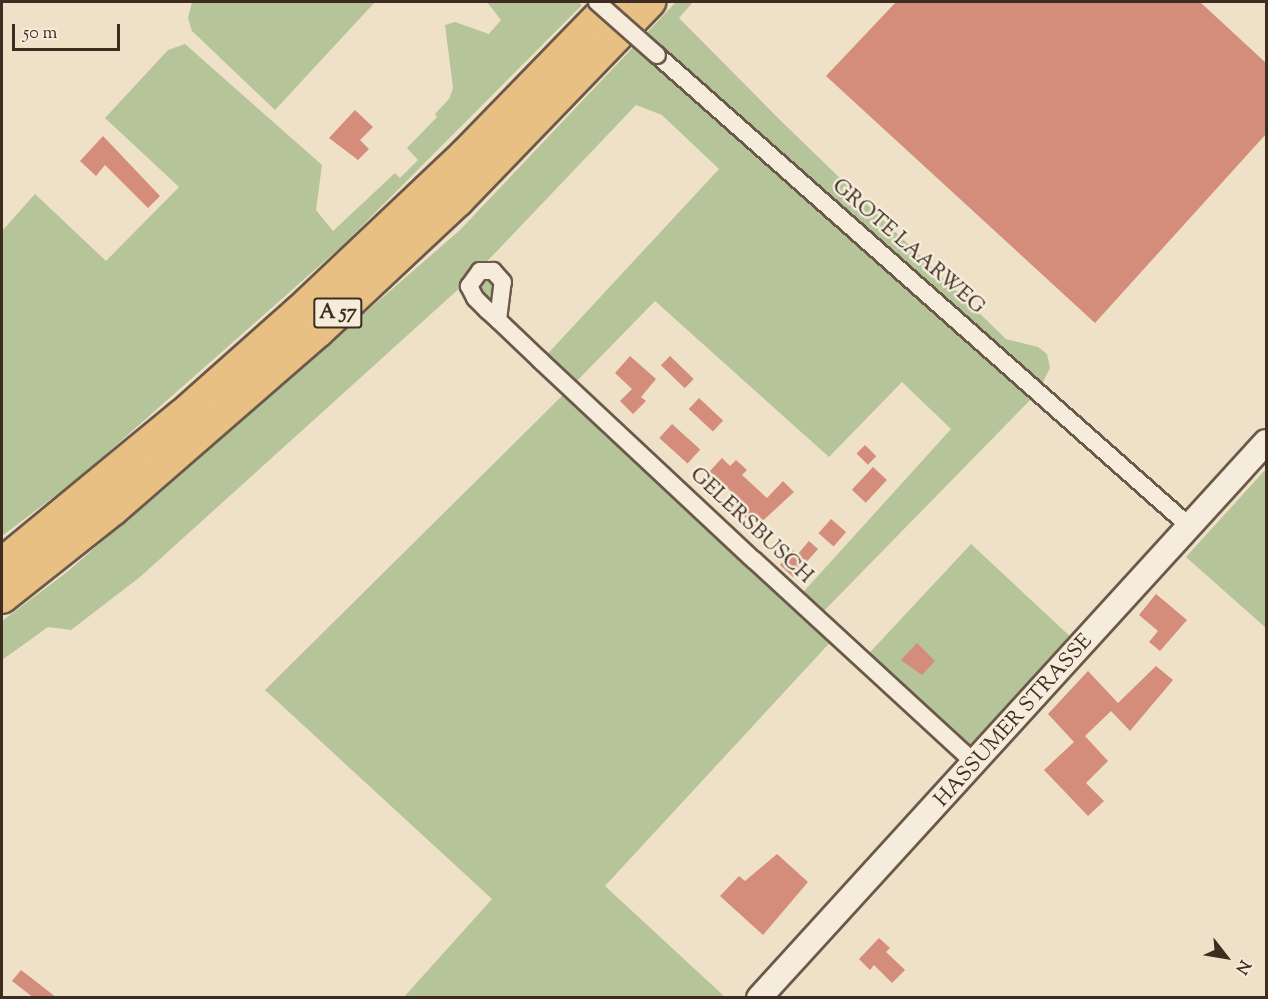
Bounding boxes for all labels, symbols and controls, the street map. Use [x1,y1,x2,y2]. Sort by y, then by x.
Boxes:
scale bar [15,12,123,50]
text: 50 m [23,21,57,47]
street label: GROTE LAARWEG [827,174,989,320]
road number: A 57 [312,296,364,330]
street label: GELERSBUSCH [684,463,818,589]
street label: HASSUMER STRASSE [930,629,1098,813]
north arrow [1196,927,1256,987]
text: N [1229,955,1255,978]

